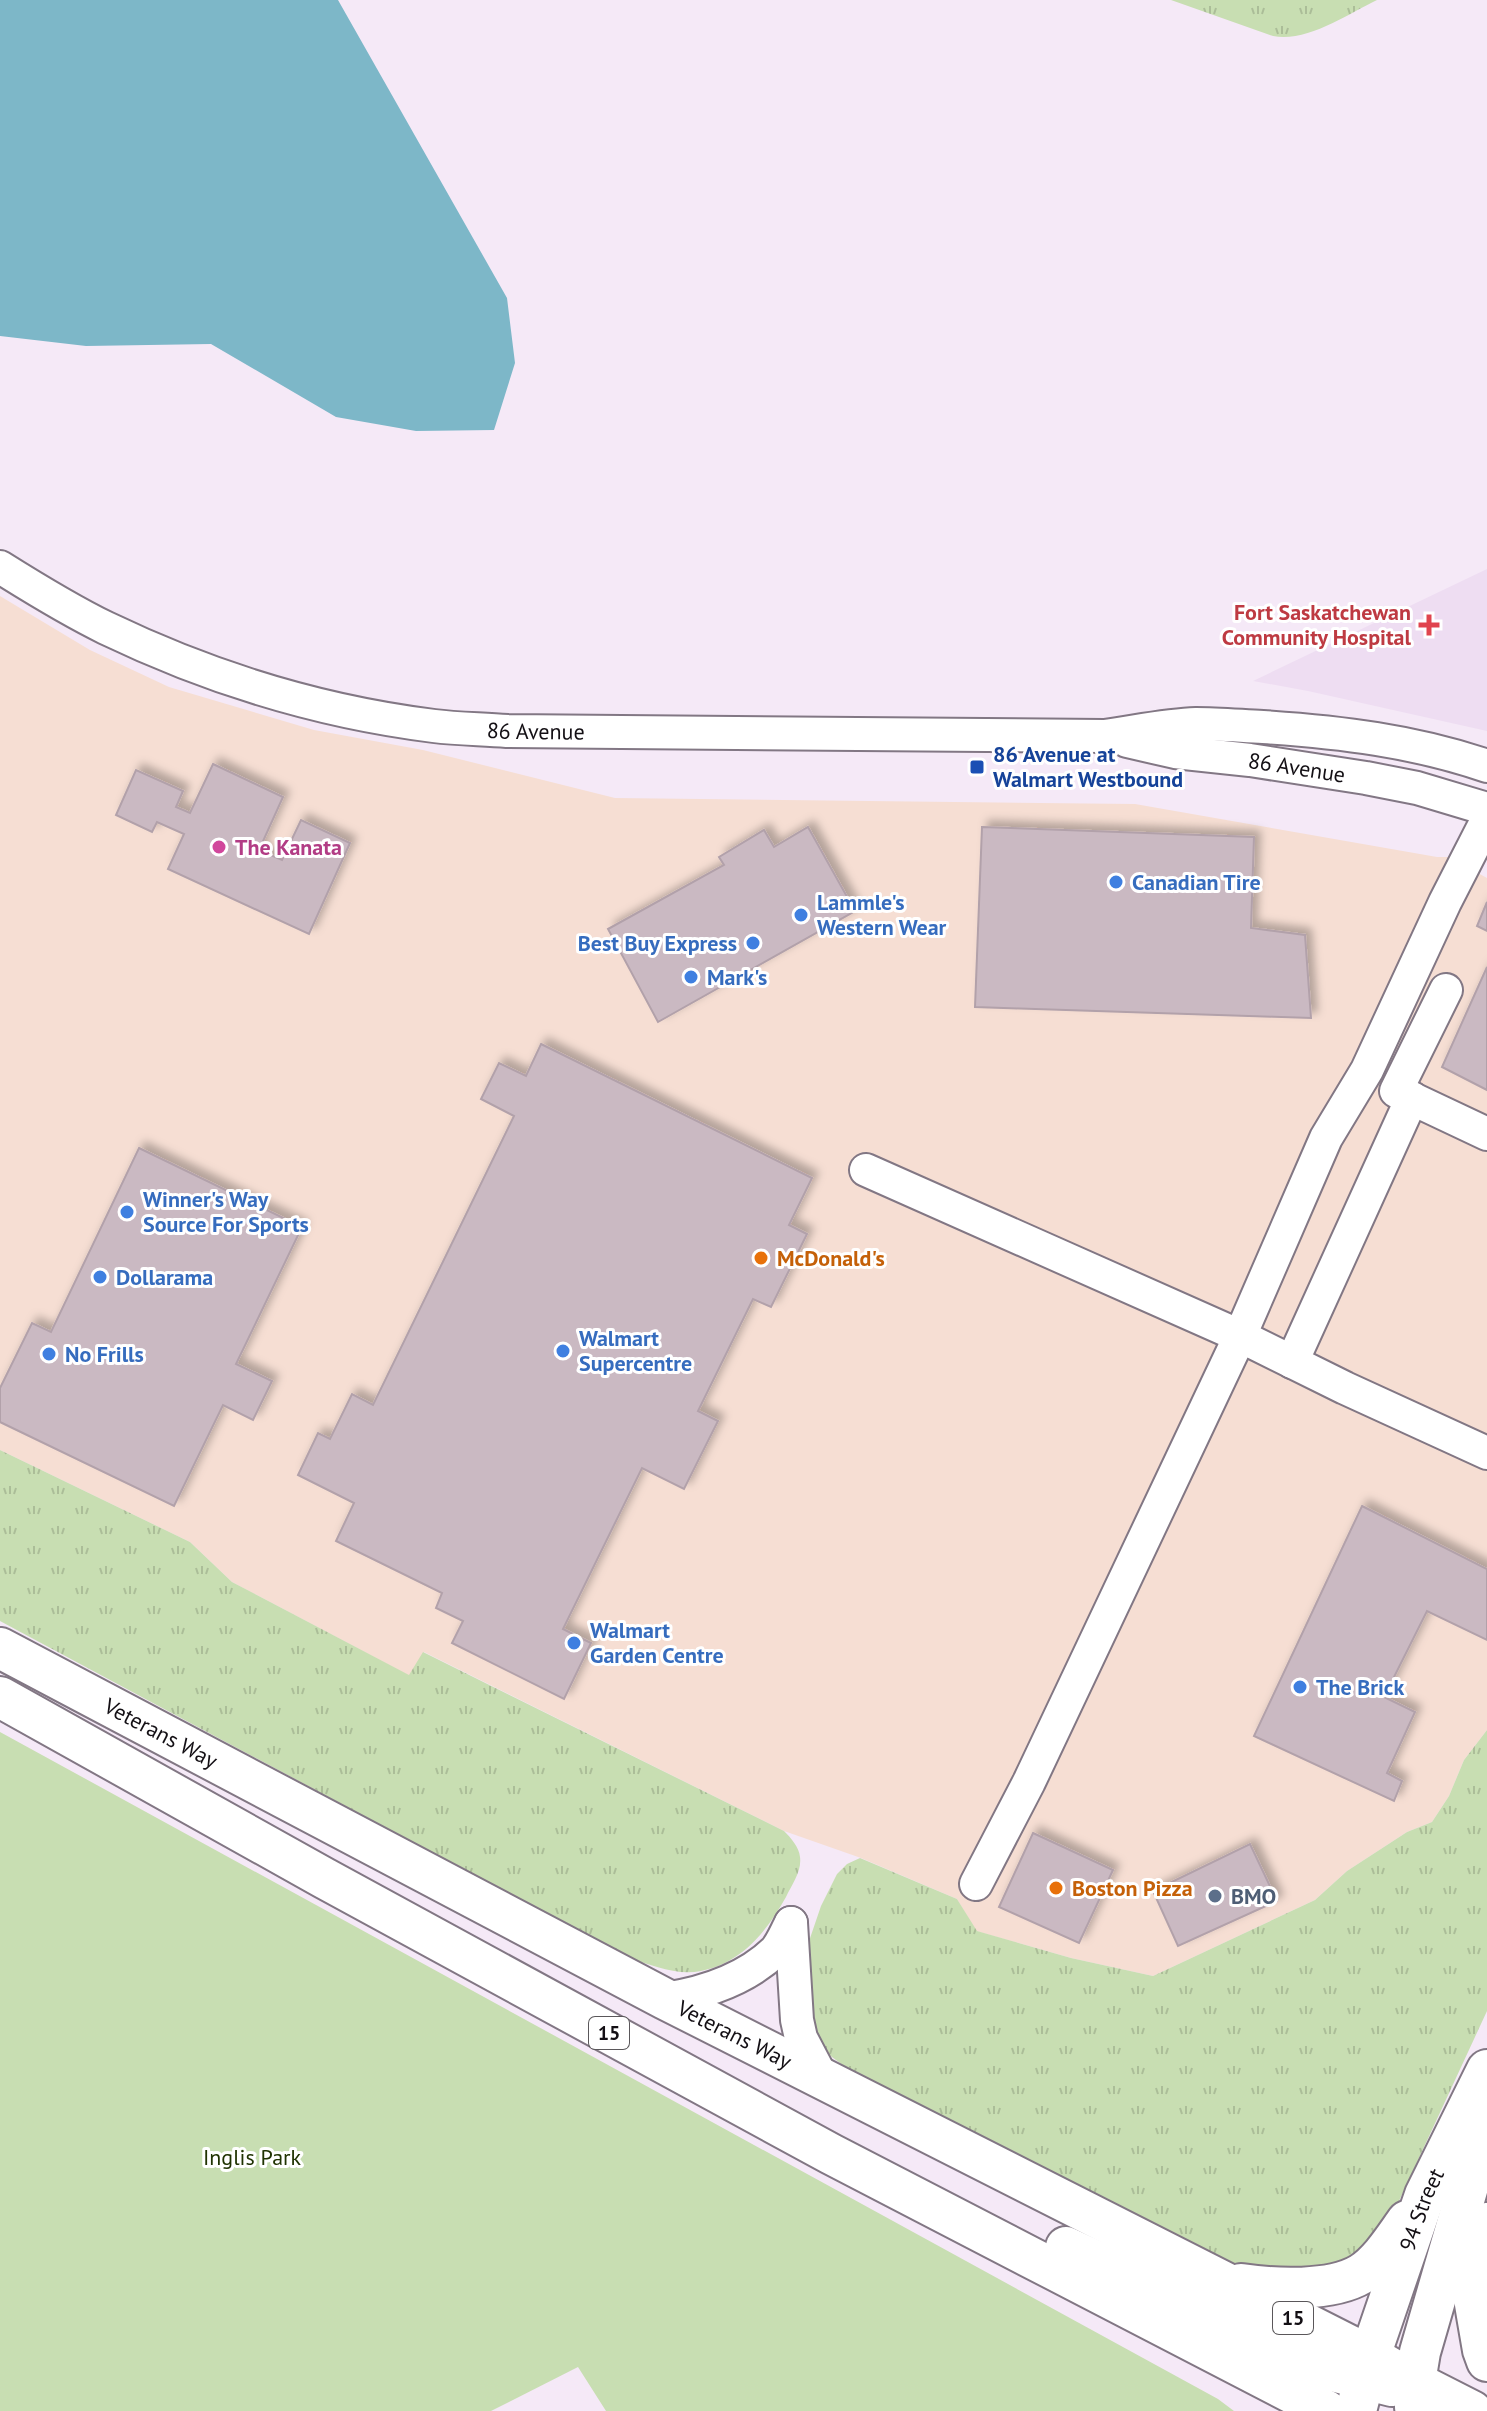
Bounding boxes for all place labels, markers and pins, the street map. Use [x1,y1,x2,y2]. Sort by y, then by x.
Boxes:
place label: Fort Saskatchewan Community Hospital [1222,598,1412,651]
marker: Fort Saskatchewan Community Hospital [1418,614,1440,636]
place label: 86 Avenue at Walmart Westbound [993,740,1183,793]
marker: 86 Avenue at Walmart Westbound [968,758,986,776]
place label: The Kanata [235,833,342,861]
marker: The Kanata [210,838,228,856]
place label: Canadian Tire [1132,868,1261,896]
marker: Canadian Tire [1107,873,1125,891]
place label: Lammle's Western Wear [817,888,947,941]
marker: Lammle's Western Wear [792,906,810,924]
place label: Best Buy Express [578,929,737,957]
marker: Best Buy Express [744,934,762,952]
place label: Mark's [707,963,767,991]
marker: Mark's [682,968,700,986]
place label: Winner's Way Source For Sports [143,1185,309,1238]
marker: Winner's Way Source For Sports [118,1203,136,1221]
place label: McDonald's [777,1244,885,1272]
marker: McDonald's [752,1249,770,1267]
place label: Dollarama [116,1263,213,1291]
marker: Dollarama [91,1268,109,1286]
place label: Walmart Supercentre [579,1324,692,1377]
place label: No Frills [65,1340,144,1368]
marker: Walmart Supercentre [554,1342,572,1360]
marker: No Frills [40,1345,58,1363]
place label: Walmart Garden Centre [590,1616,724,1669]
marker: Walmart Garden Centre [565,1634,583,1652]
place label: The Brick [1316,1673,1404,1701]
marker: The Brick [1291,1678,1309,1696]
place label: Boston Pizza [1072,1874,1193,1902]
marker: Boston Pizza [1047,1879,1065,1897]
place label: BMO [1231,1882,1276,1910]
marker: BMO [1206,1887,1224,1905]

